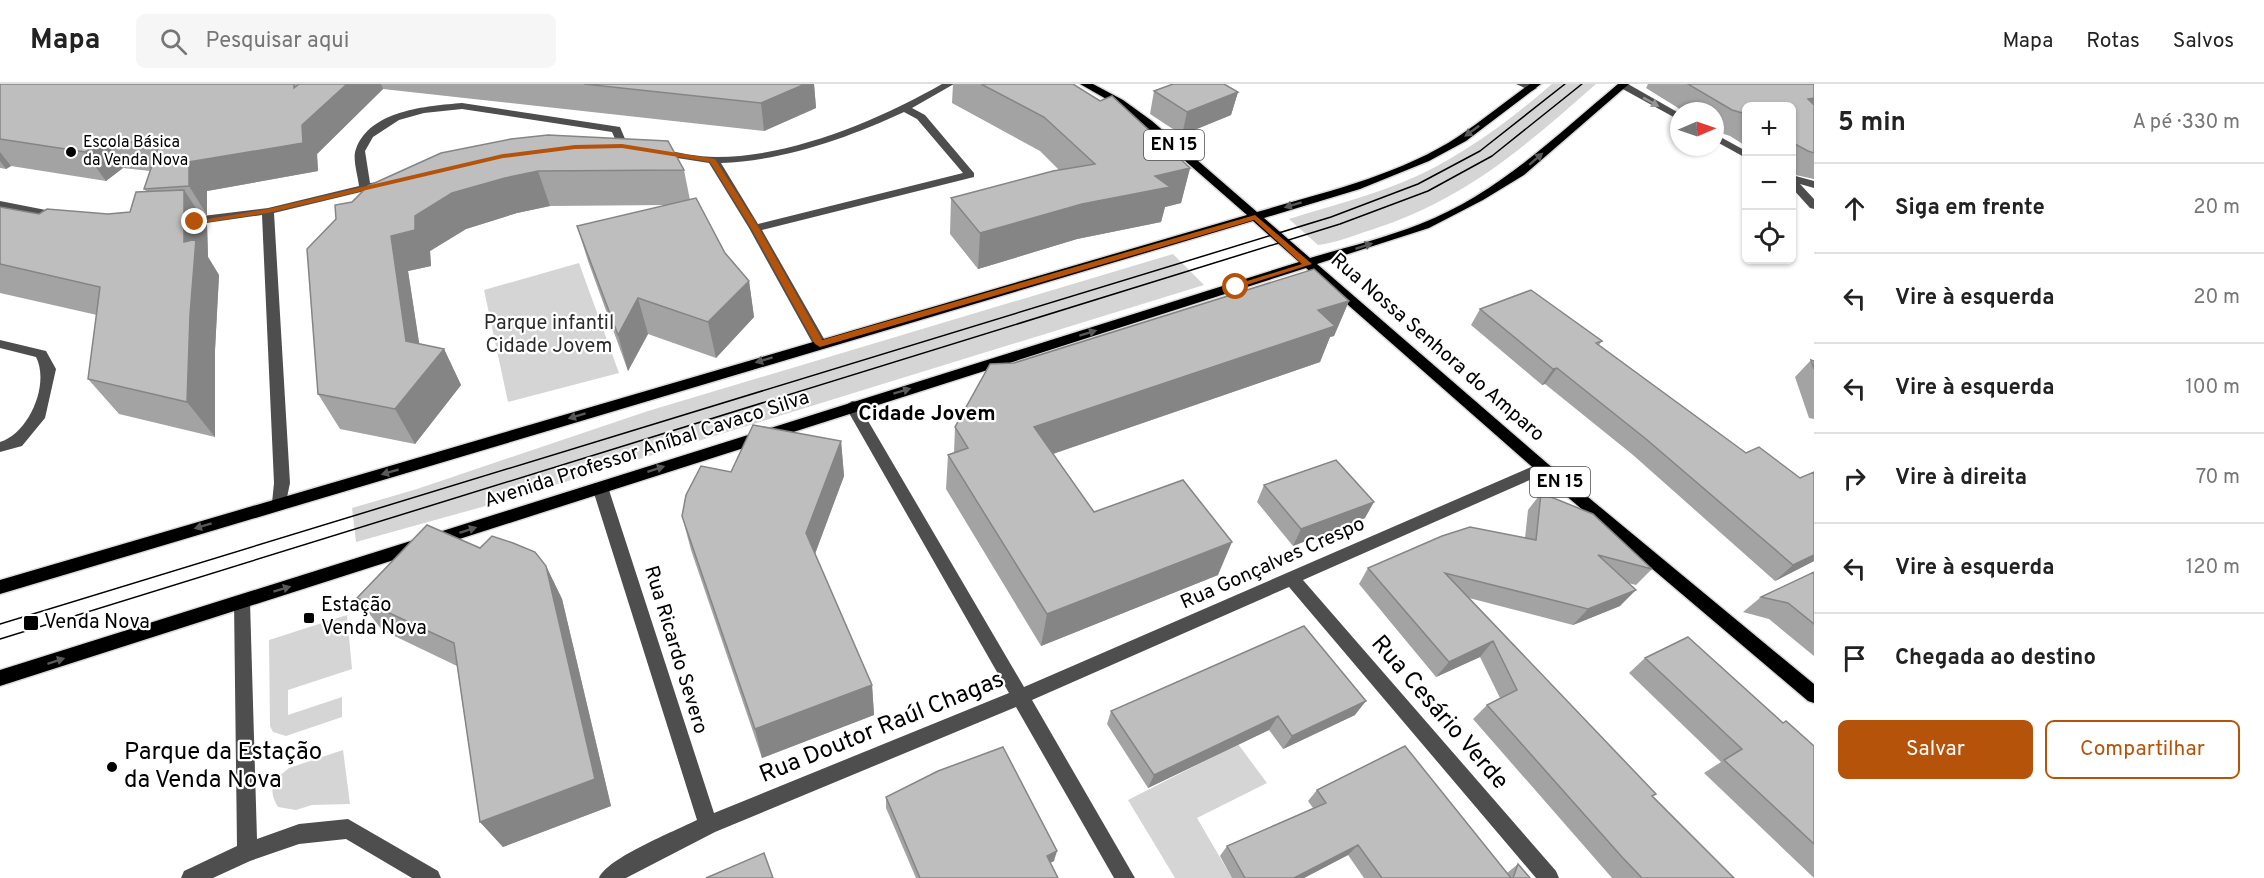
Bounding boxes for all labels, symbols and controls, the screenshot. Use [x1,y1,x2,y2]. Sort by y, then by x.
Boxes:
search box [136,14,556,68]
text: Mapa [30,23,100,59]
icon: search [157,25,190,58]
text: Pesquisar aqui [205,28,349,55]
text: Mapa [2003,28,2053,55]
text: Rotas [2086,28,2140,55]
text: Salvos [2173,28,2234,55]
one-way arrow [1642,96,1659,106]
north arrow [1670,102,1724,156]
map controls [1742,102,1796,264]
button: + [1742,102,1796,156]
text: 5 min [1838,107,1906,140]
text: A pé · 330 m [2132,110,2240,136]
one-way arrow [1465,125,1480,137]
road number: EN 15 [1144,130,1204,160]
place label: Escola Básica da Venda Nova [83,133,188,171]
marker: Escola Básica da Venda Nova [64,145,78,159]
one-way arrow [1528,153,1543,166]
button: − [1742,156,1796,210]
icon: ahead [1838,192,1871,225]
text: Siga em frente [1895,195,2045,222]
text: 20 m [2193,195,2240,221]
one-way arrow [1284,201,1302,211]
route end [181,208,207,234]
button: locate [1742,210,1796,264]
one-way arrow [1355,241,1373,250]
street label: Rua Nossa Senhora do Amparo [1325,248,1549,448]
route start [1222,273,1248,299]
icon: left [1838,282,1871,315]
text: Vire à esquerda [1895,285,2054,312]
text: 20 m [2193,285,2240,311]
park label: Parque infantil Cidade Jovem [484,311,614,360]
one-way arrow [1079,328,1097,337]
one-way arrow [755,356,773,365]
icon: left [1838,372,1871,405]
text: Vire à esquerda [1895,375,2054,402]
text: 100 m [2185,375,2240,401]
street label: Avenida Professor Aníbal Cavaco Silva [481,385,813,515]
one-way arrow [893,385,911,395]
district label: Cidade Jovem [858,401,996,428]
one-way arrow [568,412,586,421]
icon: right [1838,462,1871,495]
one-way arrow [647,464,665,473]
text: Vire à direita [1895,465,2027,492]
text: 70 m [2196,465,2240,491]
road number: EN 15 [1530,467,1590,497]
one-way arrow [381,468,399,477]
street label: Rua Gonçalves Crespo [1177,512,1369,616]
one-way arrow [194,522,212,531]
one-way arrow [459,525,477,534]
icon: left [1838,552,1871,585]
text: Vire à esquerda [1895,555,2054,582]
text: 120 m [2186,555,2240,581]
street label: Rua Ricardo Severo [637,563,713,737]
one-way arrow [273,584,291,593]
place label: Estação Venda Nova [321,593,427,642]
place label: Venda Nova [44,610,150,636]
marker: Estação Venda Nova [302,611,316,625]
marker: Venda Nova [22,614,40,632]
street label: Rua Cesário Verde [1364,630,1514,796]
icon: arrive [1838,642,1871,675]
text: Chegada ao destino [1895,645,2096,672]
one-way arrow [47,655,65,665]
street label: Rua Doutor Raúl Chagas [755,665,1009,791]
button: Salvar [1838,720,2033,779]
button: Compartilhar [2045,720,2240,779]
place label: Parque da Estação da Venda Nova [124,738,322,796]
marker: Parque da Estação da Venda Nova [105,760,119,774]

